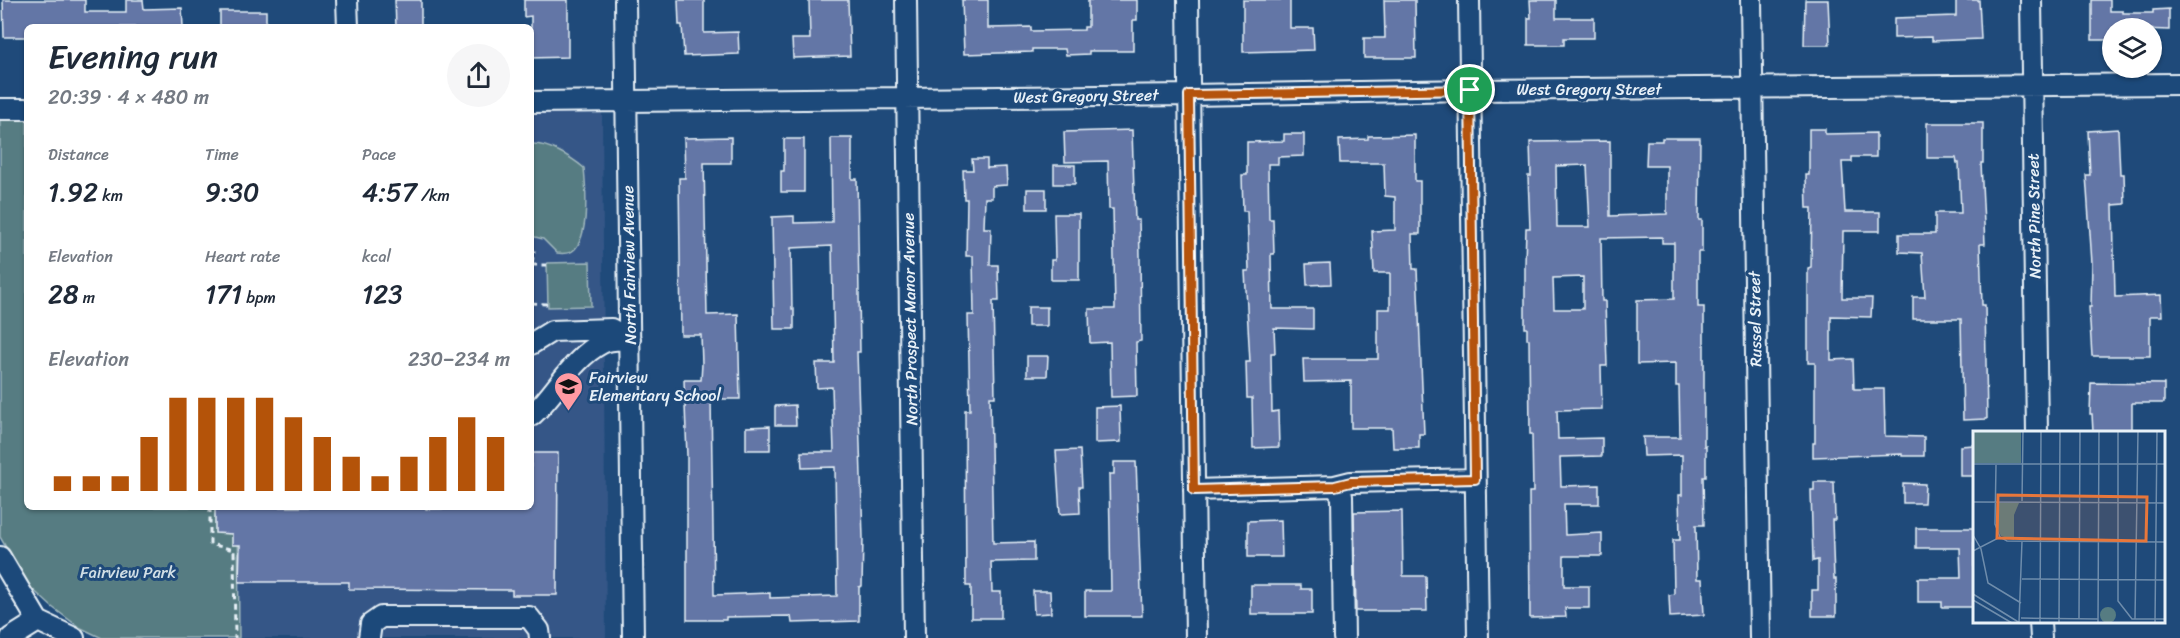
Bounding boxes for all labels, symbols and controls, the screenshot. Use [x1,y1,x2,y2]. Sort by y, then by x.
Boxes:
map controls [2102,18,2162,78]
button: layers [2102,18,2162,78]
text: Evening run [48,28,218,86]
button: share [447,44,510,107]
pin [1444,64,1495,115]
icon: arrive [1453,73,1486,106]
street label: West Gregory Street [1516,75,1662,104]
text: 20:39 · 4 × 480 m [48,80,209,115]
street label: West Gregory Street [1013,80,1159,112]
text: Distance [48,140,109,169]
text: Time [205,140,239,169]
text: Pace [362,140,396,169]
street label: North Pine Street [2018,153,2050,279]
text: 1.92 [48,169,98,215]
text: 9:30 [205,169,260,215]
text: 4:57 [362,169,417,215]
text: km [98,181,123,210]
text: /km [417,181,450,210]
street label: North Fairview Avenue [613,185,645,345]
street label: North Prospect Manor Avenue [894,212,926,426]
text: Elevation [48,242,113,271]
text: Heart rate [205,242,280,271]
text: kcal [362,242,391,271]
street label: Russel Street [1740,270,1770,367]
text: 28 [48,271,79,317]
text: 171 [205,271,242,317]
text: 123 [362,271,402,317]
text: m [79,283,95,312]
text: bpm [242,283,276,312]
text: Elevation [48,342,129,377]
text: 230–234 m [408,342,510,377]
place label: Fairview Elementary School [589,363,721,410]
school or university icon: Fairview Elementary School [552,370,584,412]
inset map [1973,431,2165,623]
park label: Fairview Park [80,558,176,587]

